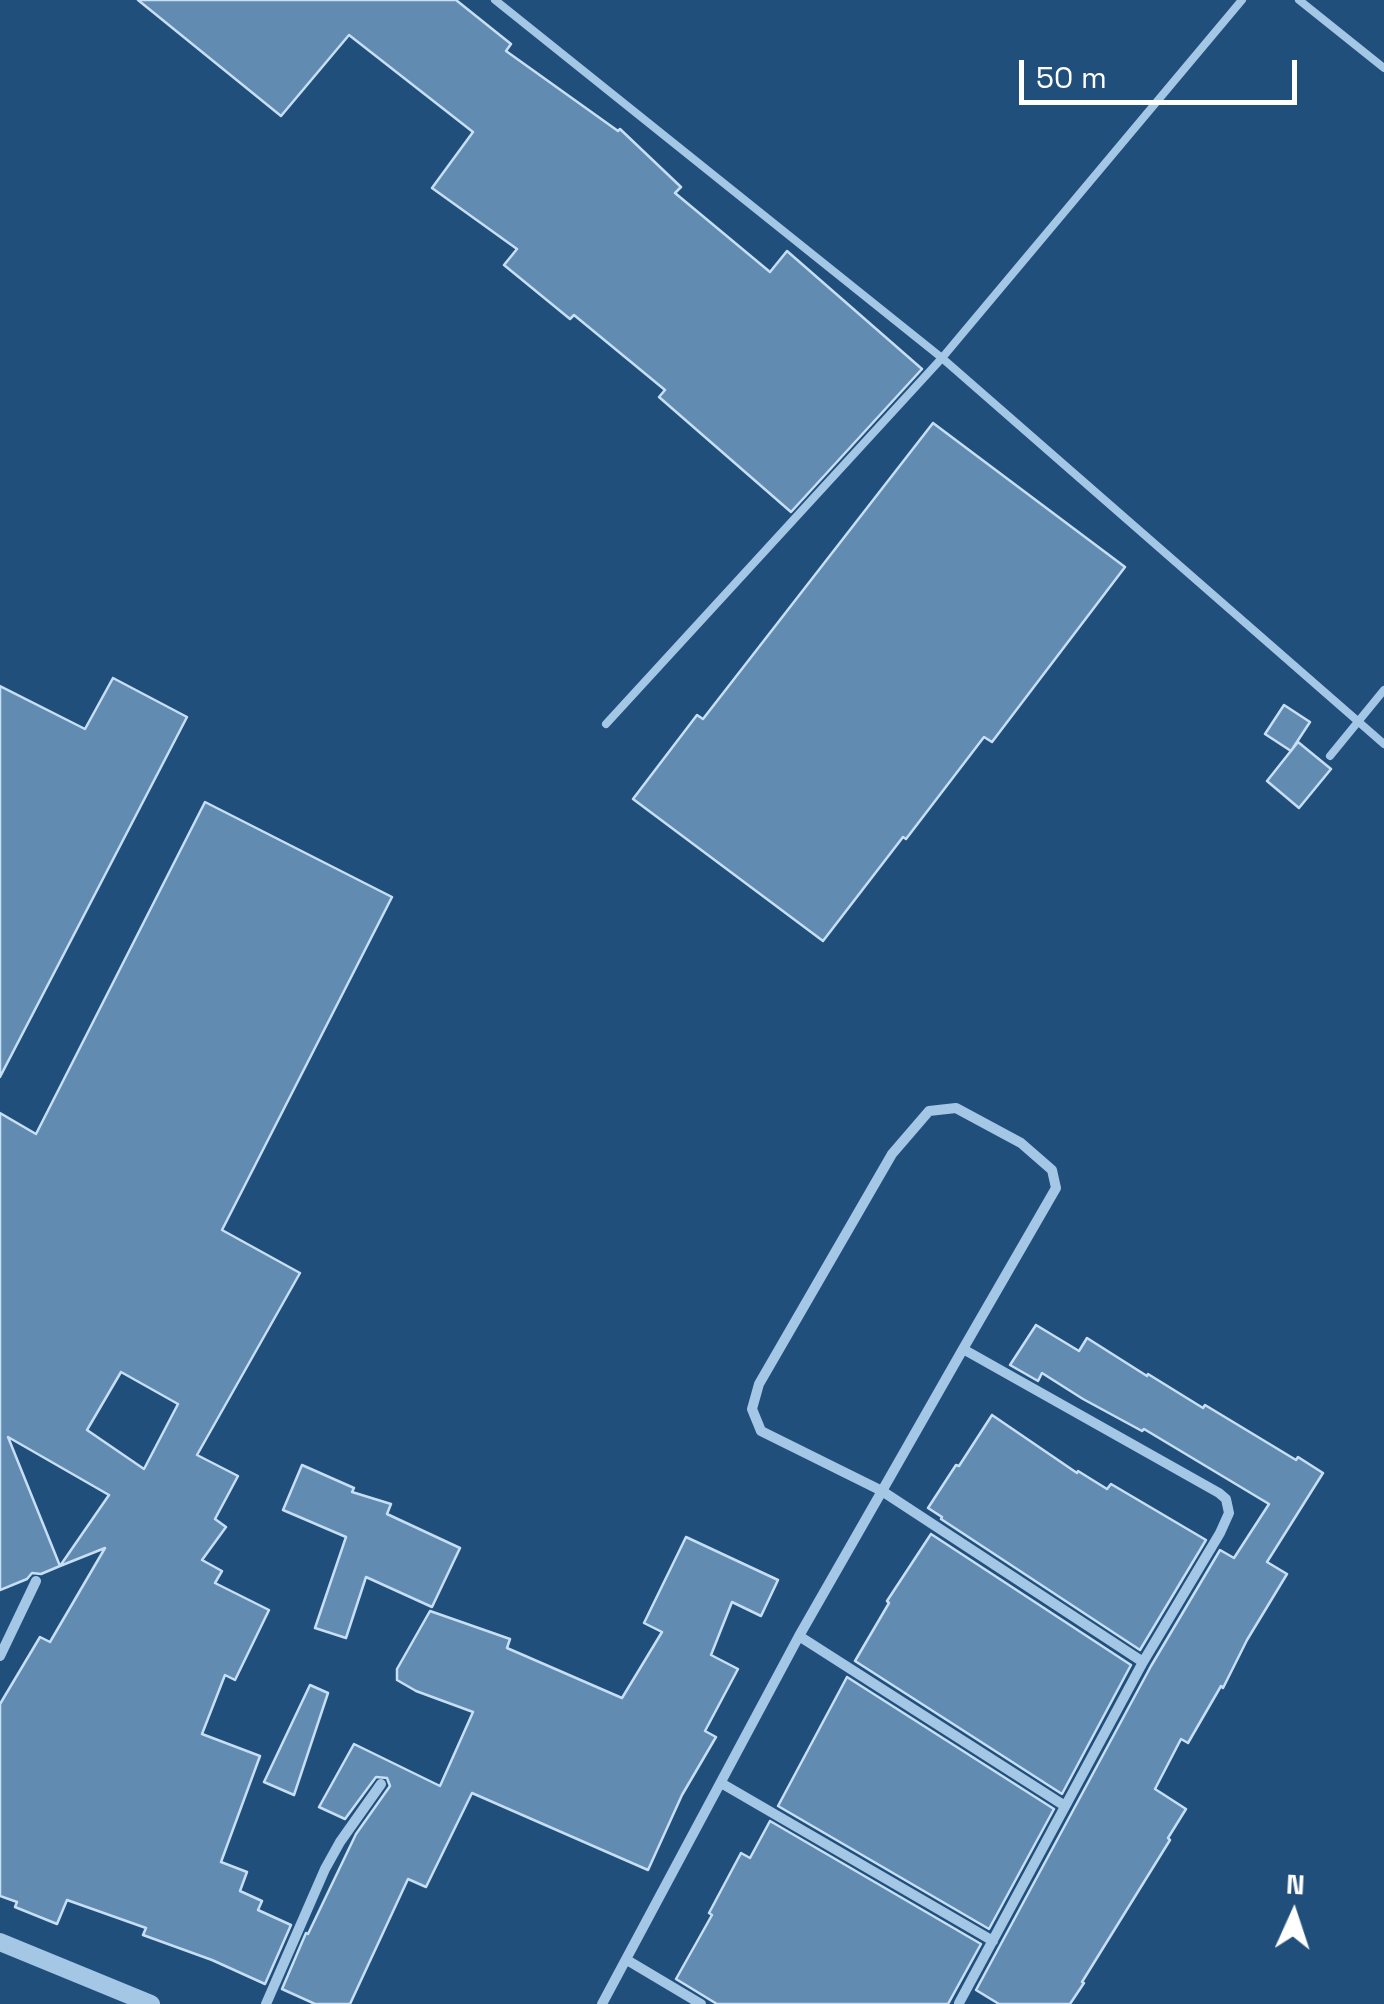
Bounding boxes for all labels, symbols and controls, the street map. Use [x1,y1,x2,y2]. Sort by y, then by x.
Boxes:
scale bar [1024,40,1302,102]
text: 50 m [1036,58,1107,97]
north arrow [1244,1864,1344,1964]
text: N [1285,1866,1306,1903]

